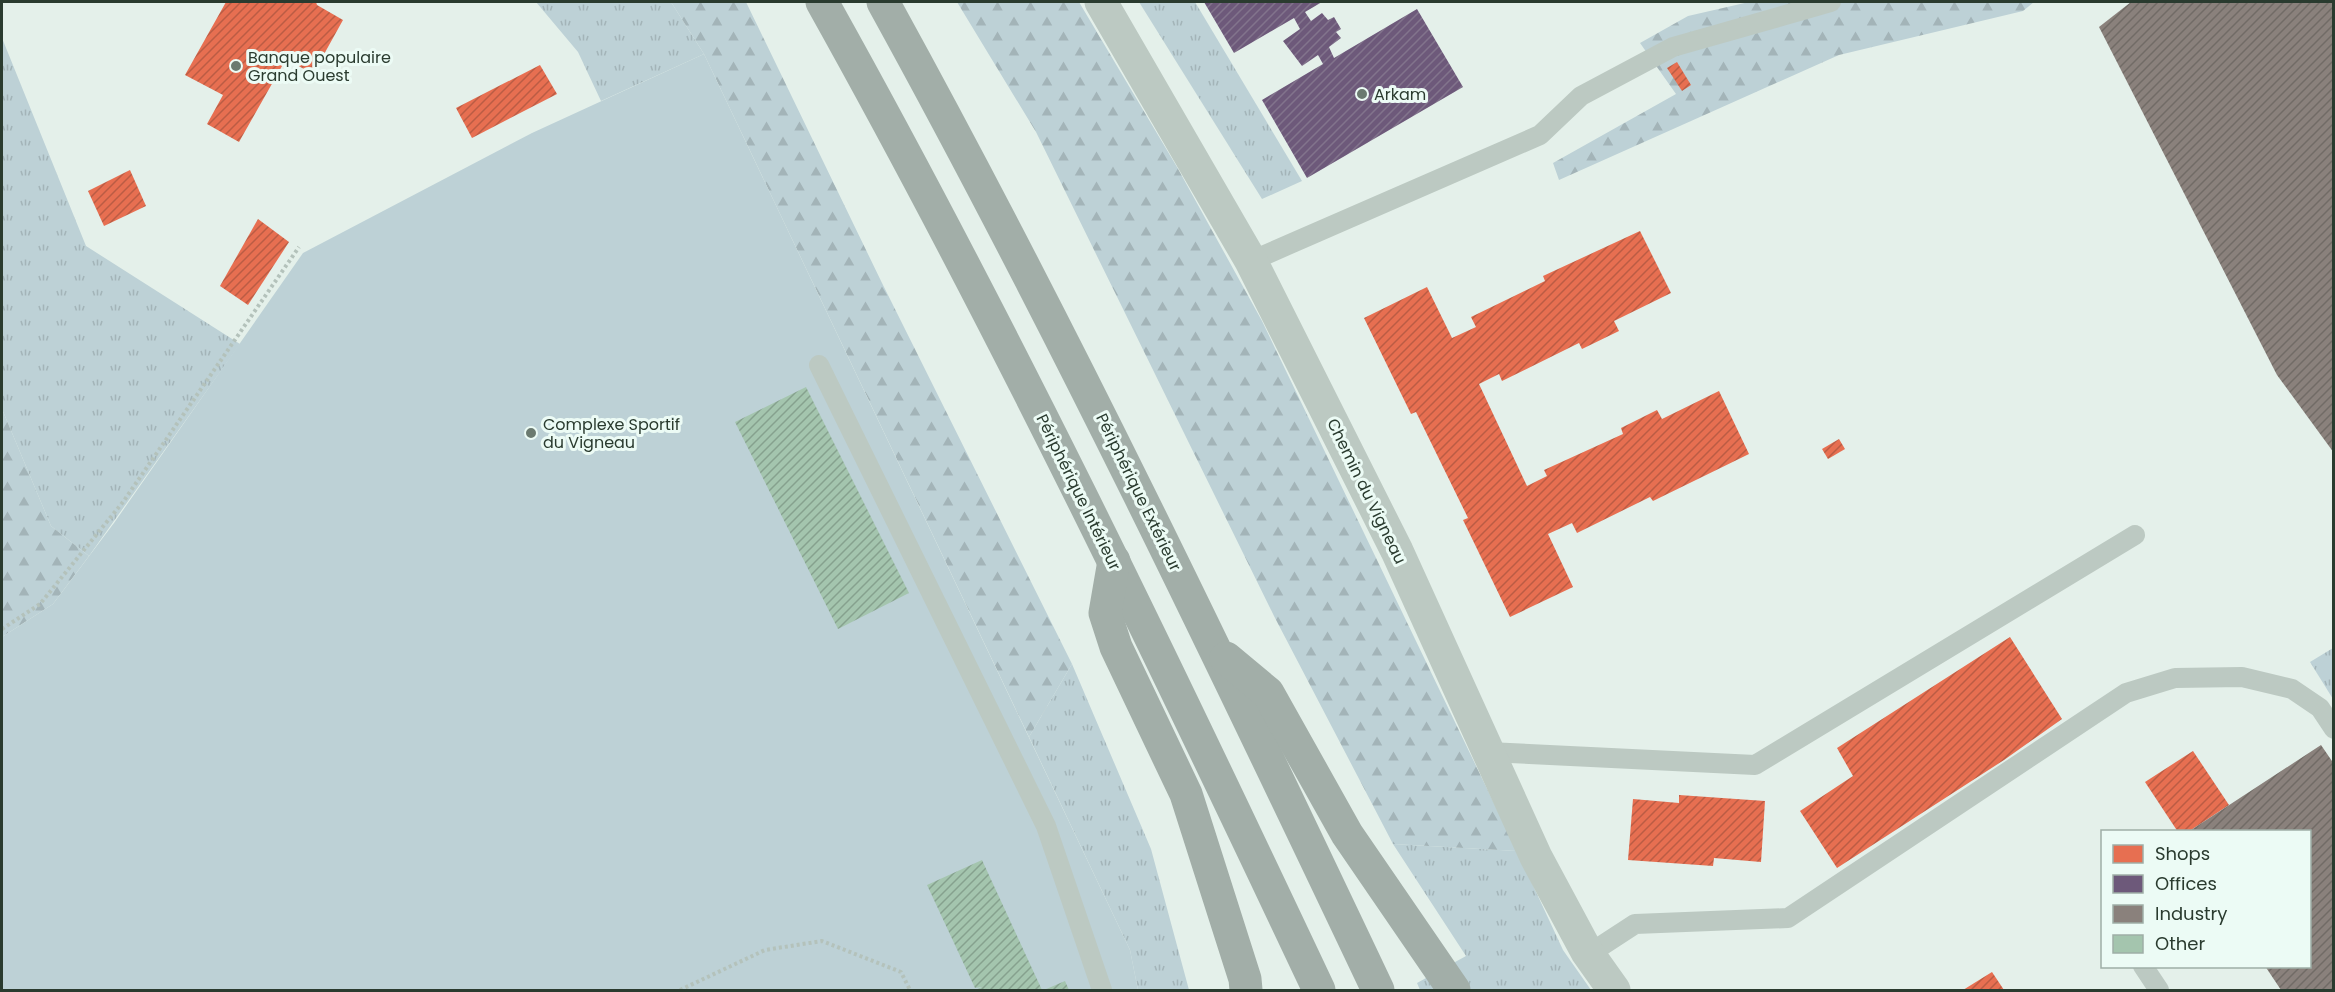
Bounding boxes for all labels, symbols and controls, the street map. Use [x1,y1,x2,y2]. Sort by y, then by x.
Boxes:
place label: Banque populaire Grand Ouest [248,46,391,87]
marker: Banque populaire Grand Ouest [229,59,243,73]
place label: Arkam [1374,83,1426,106]
marker: Arkam [1355,87,1369,101]
street label: Périphérique Extérieur [1090,409,1187,575]
street label: Périphérique Intérieur [1031,410,1126,574]
place label: Complexe Sportif du Vigneau [543,413,680,454]
street label: Chemin du Vigneau [1321,414,1412,568]
marker: Complexe Sportif du Vigneau [524,426,538,440]
legend [2101,830,2311,968]
text: Shops [2155,841,2210,866]
text: Offices [2155,871,2217,896]
text: Industry [2155,901,2227,926]
text: Other [2155,931,2205,956]

